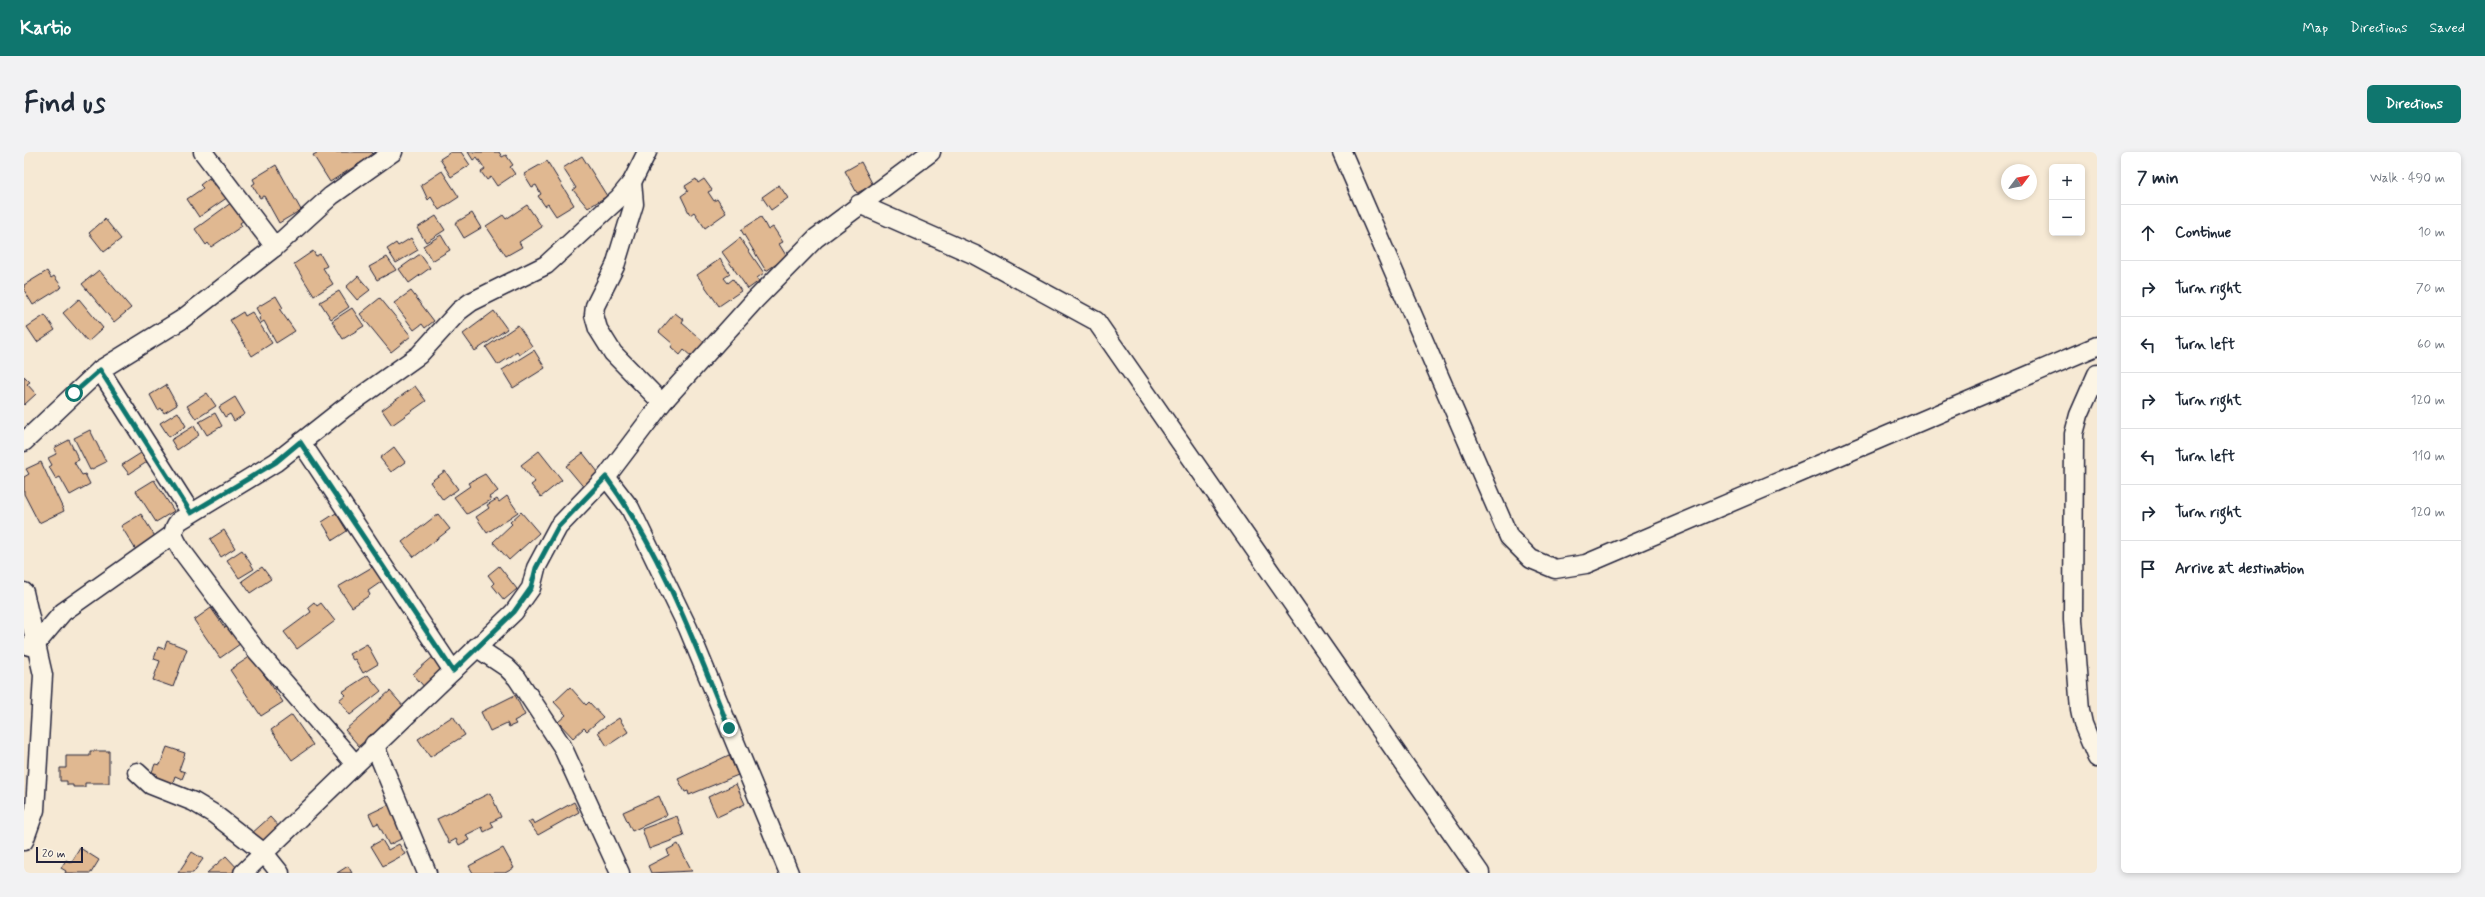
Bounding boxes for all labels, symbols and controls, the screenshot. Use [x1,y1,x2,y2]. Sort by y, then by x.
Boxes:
text: Kartio [20,16,71,41]
text: Map [2302,19,2328,37]
text: Directions [2350,19,2408,37]
text: Saved [2430,19,2465,37]
button: Directions [2367,85,2461,123]
text: Find us [24,86,105,123]
north arrow [2001,164,2037,200]
map controls [2049,164,2085,236]
button: + [2049,164,2085,200]
text: 7 min [2137,167,2179,189]
text: Walk · 490 m [2370,170,2445,187]
button: − [2049,200,2085,236]
icon: ahead [2137,222,2159,244]
text: Continue [2175,223,2231,243]
text: 10 m [2418,224,2445,241]
icon: right [2137,278,2159,300]
text: Turn right [2175,279,2242,299]
text: 70 m [2416,280,2445,297]
icon: left [2137,334,2159,356]
text: Turn left [2175,335,2235,355]
text: 60 m [2417,336,2445,353]
route start [65,384,83,402]
icon: right [2137,390,2159,412]
text: Turn right [2175,391,2242,411]
text: 120 m [2411,392,2445,409]
icon: left [2137,446,2159,468]
text: Turn left [2175,447,2235,467]
text: 110 m [2412,448,2445,465]
icon: right [2137,502,2159,524]
text: Turn right [2175,503,2242,523]
text: 120 m [2411,504,2445,521]
icon: arrive [2137,558,2159,580]
text: Arrive at destination [2175,559,2304,579]
route end [720,719,738,737]
scale bar [36,845,83,864]
text: 20 m [42,847,65,861]

